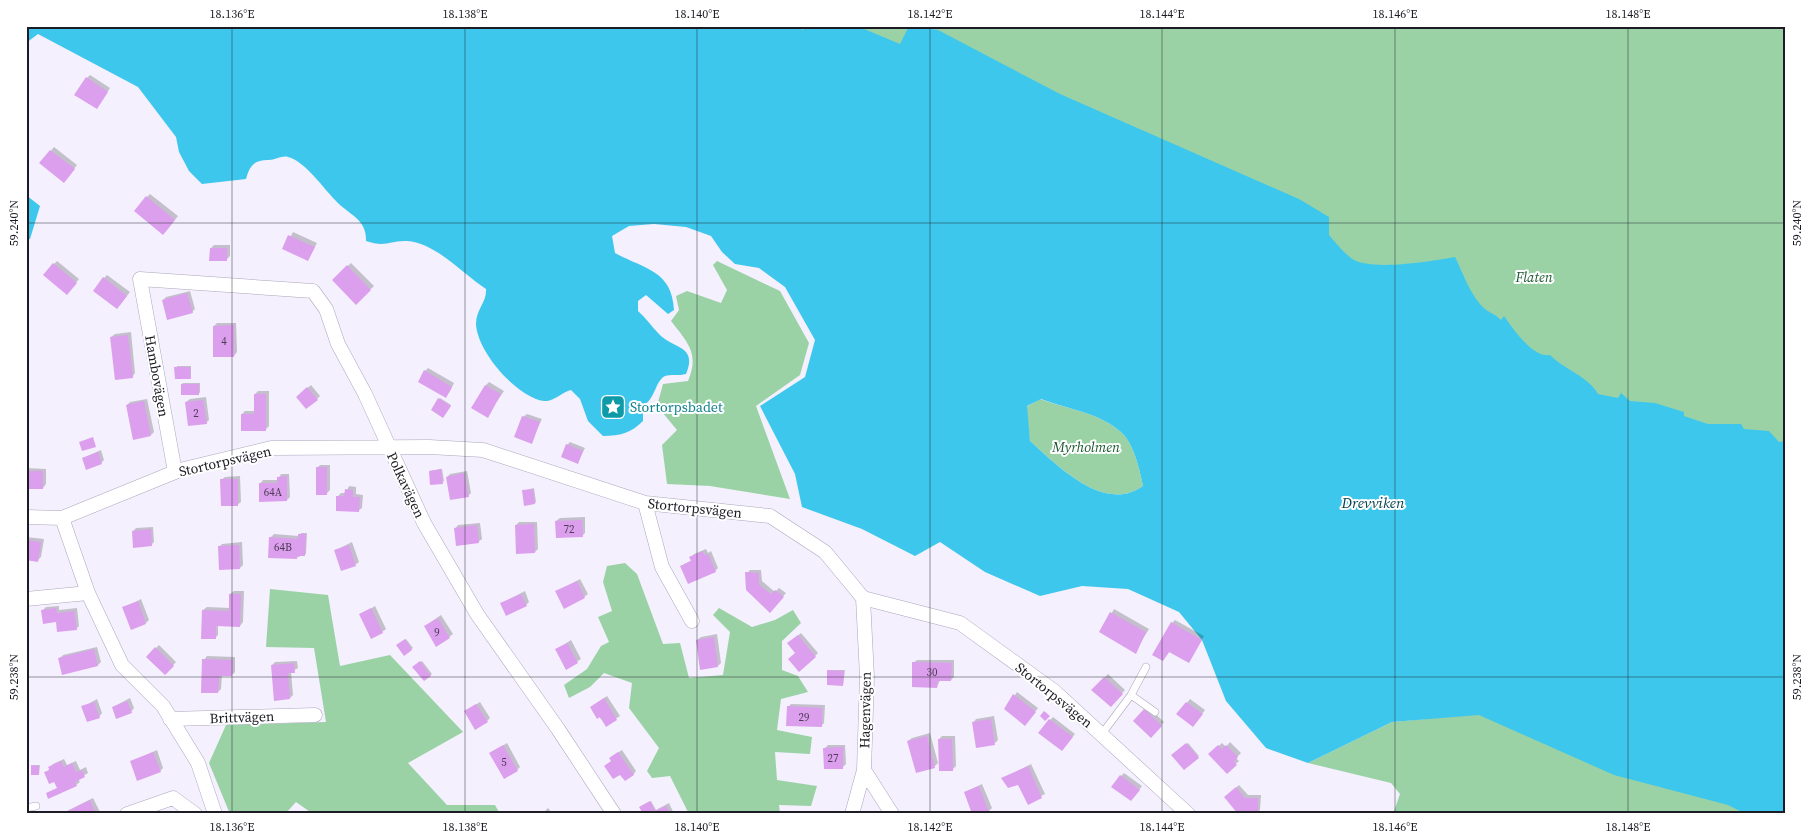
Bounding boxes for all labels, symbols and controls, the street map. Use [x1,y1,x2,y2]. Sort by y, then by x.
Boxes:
text: 18.136°E [210,6,254,22]
text: 18.138°E [443,6,487,22]
text: 18.140°E [675,6,719,22]
text: 18.142°E [908,6,952,22]
text: 18.144°E [1140,6,1184,22]
text: 18.146°E [1373,6,1417,22]
text: 18.148°E [1606,6,1650,22]
text: 59.240°N [6,200,22,246]
text: 59.240°N [1789,200,1805,246]
park label: Flaten [1514,267,1553,287]
street label: Hambovägen [140,334,174,419]
house number: 4 [221,334,227,349]
place icon: Stortorpsbadet [600,394,626,420]
place label: Stortorpsbadet [630,397,723,417]
house number: 2 [193,406,199,421]
park label: Myrholmen [1051,437,1120,457]
street label: Stortorpsvägen [177,441,274,481]
street label: Polkavägen [382,449,430,522]
house number: 64A [264,485,283,500]
water label: Drevviken [1341,492,1405,513]
street label: Stortorpsvägen [647,493,744,523]
house number: 72 [564,522,575,537]
house number: 64B [274,540,292,555]
house number: 9 [434,625,440,640]
text: 59.238°N [6,654,22,700]
text: 59.238°N [1789,654,1805,700]
street label: Stortorpsvägen [1011,658,1097,733]
house number: 30 [927,665,938,680]
street label: Hagenvägen [854,671,876,748]
street label: Brittvägen [209,706,275,728]
house number: 29 [799,710,810,725]
house number: 27 [828,751,839,766]
house number: 5 [501,755,507,770]
text: 18.136°E [210,819,254,835]
text: 18.138°E [443,819,487,835]
text: 18.140°E [675,819,719,835]
text: 18.142°E [908,819,952,835]
text: 18.144°E [1140,819,1184,835]
text: 18.146°E [1373,819,1417,835]
text: 18.148°E [1606,819,1650,835]

